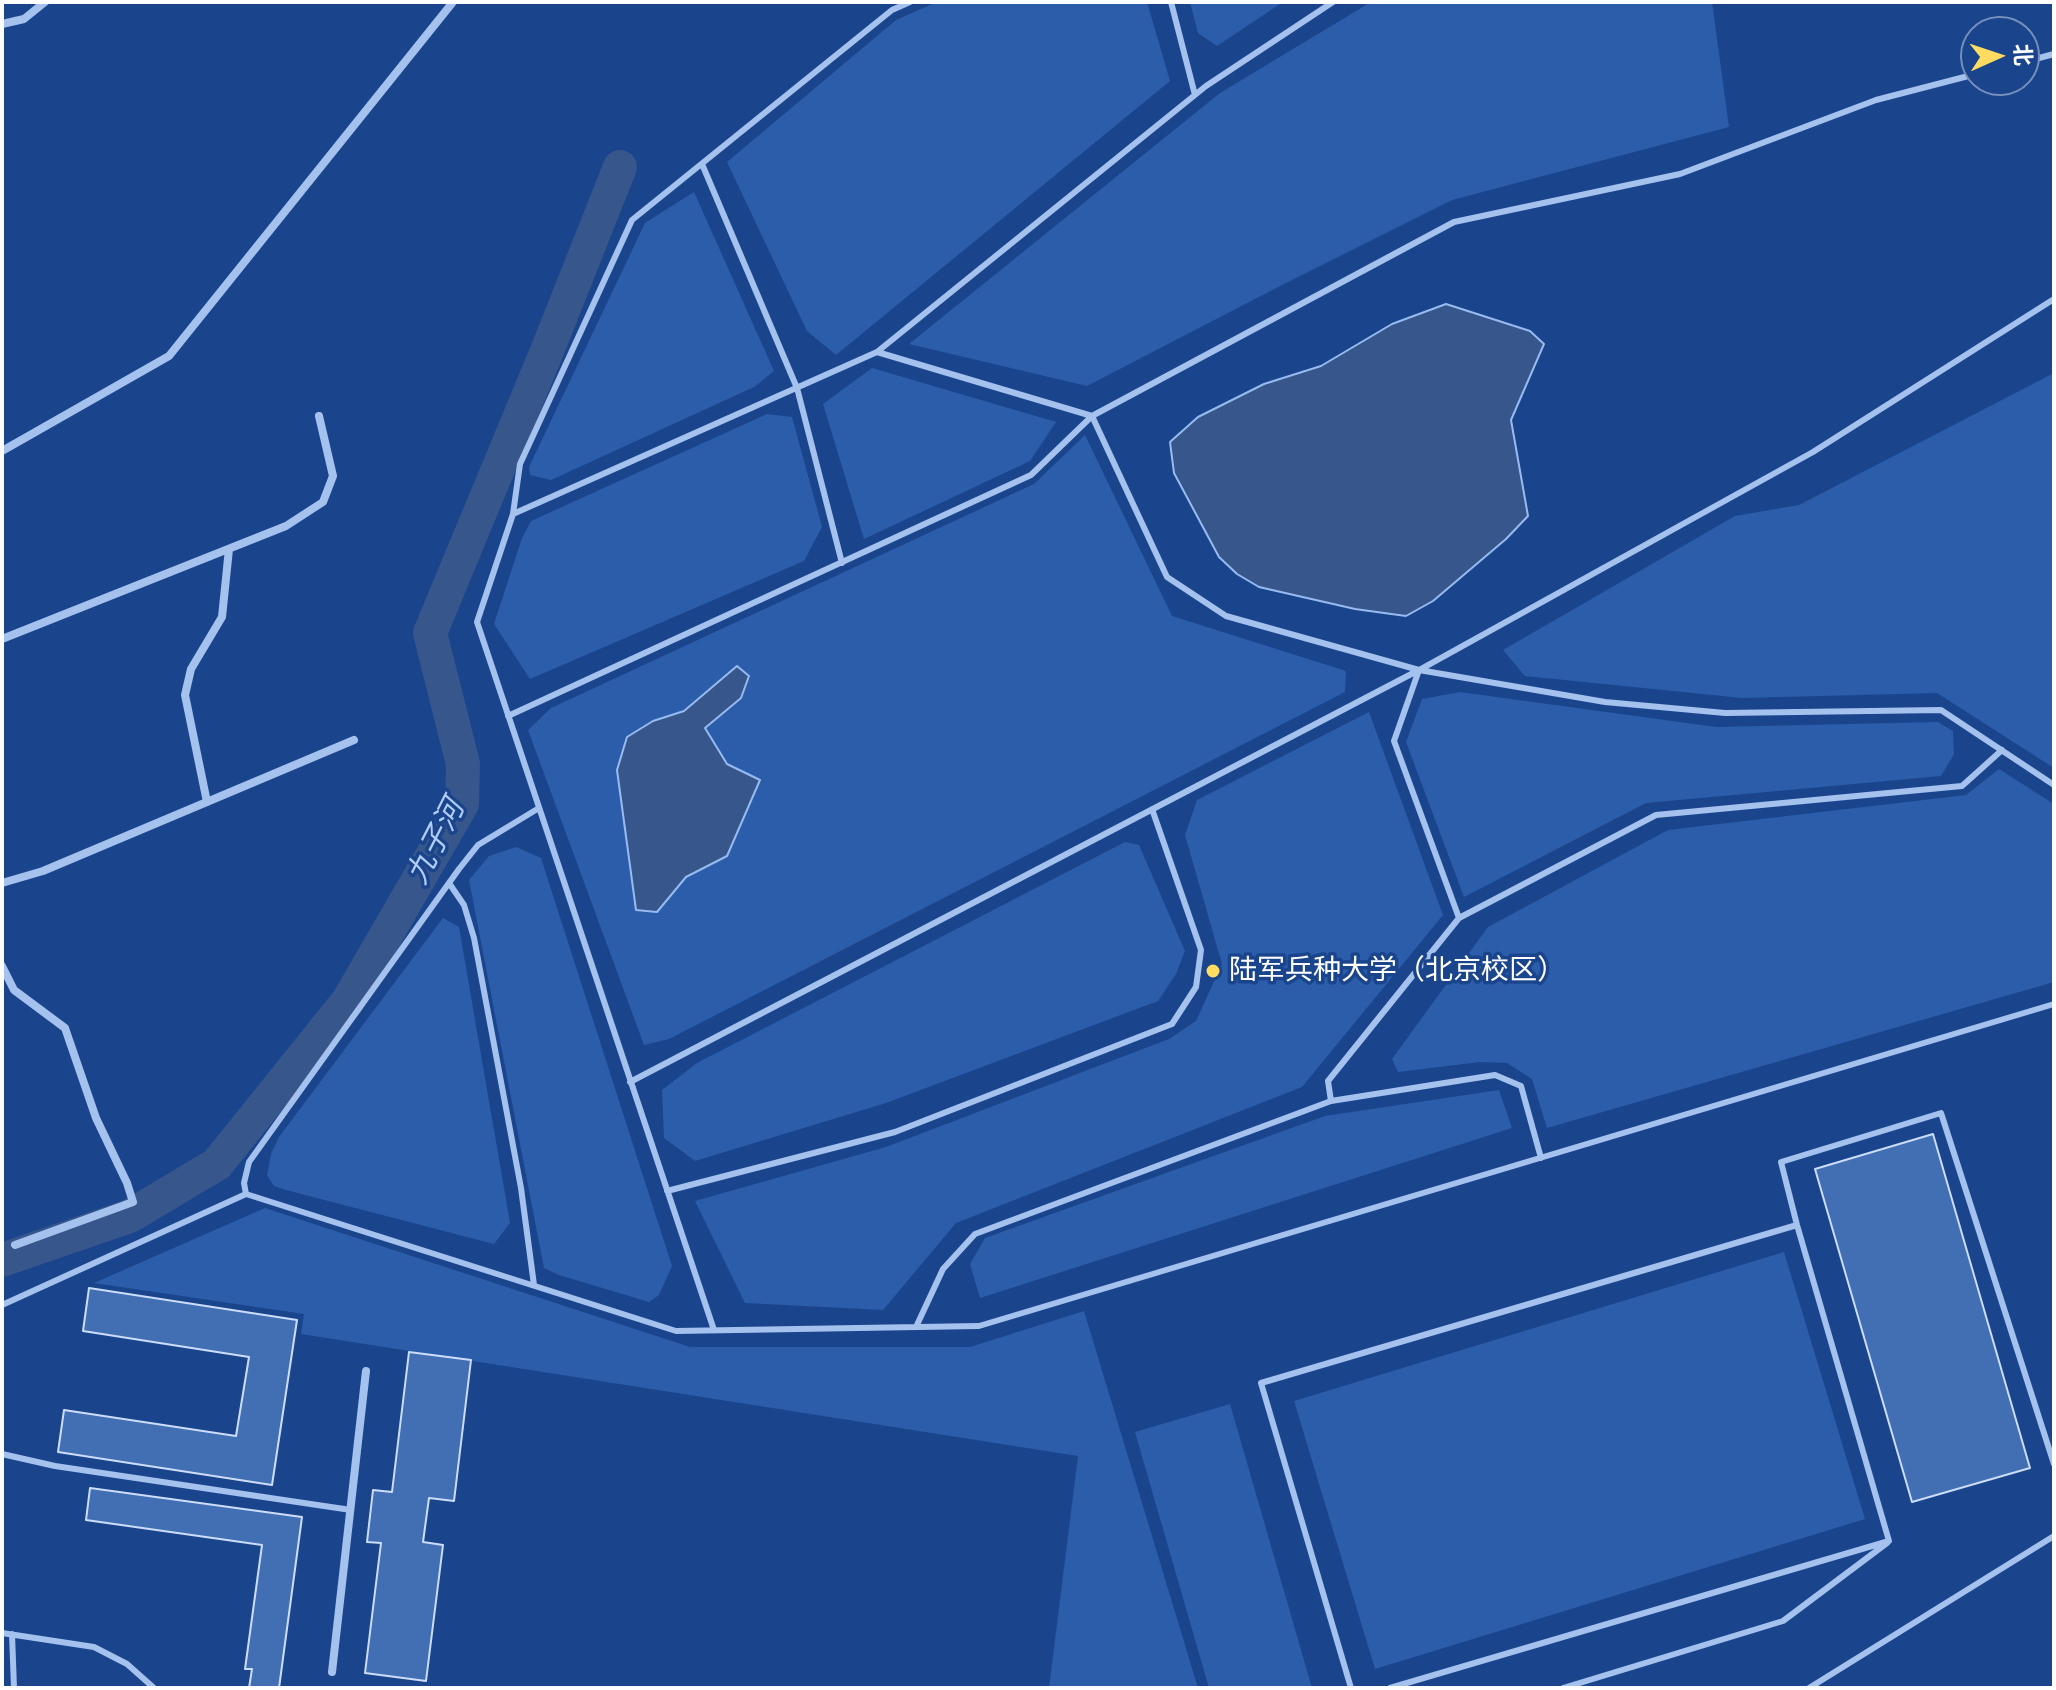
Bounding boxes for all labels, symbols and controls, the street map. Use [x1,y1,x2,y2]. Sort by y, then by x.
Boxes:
north arrow [1960,16,2040,96]
text: 北 [2008,43,2037,67]
water label: 九子河 [400,794,472,890]
place label: 陆军兵种大学（北京校区） [1229,954,1565,988]
marker: 陆军兵种大学（北京校区） [1204,962,1222,980]

